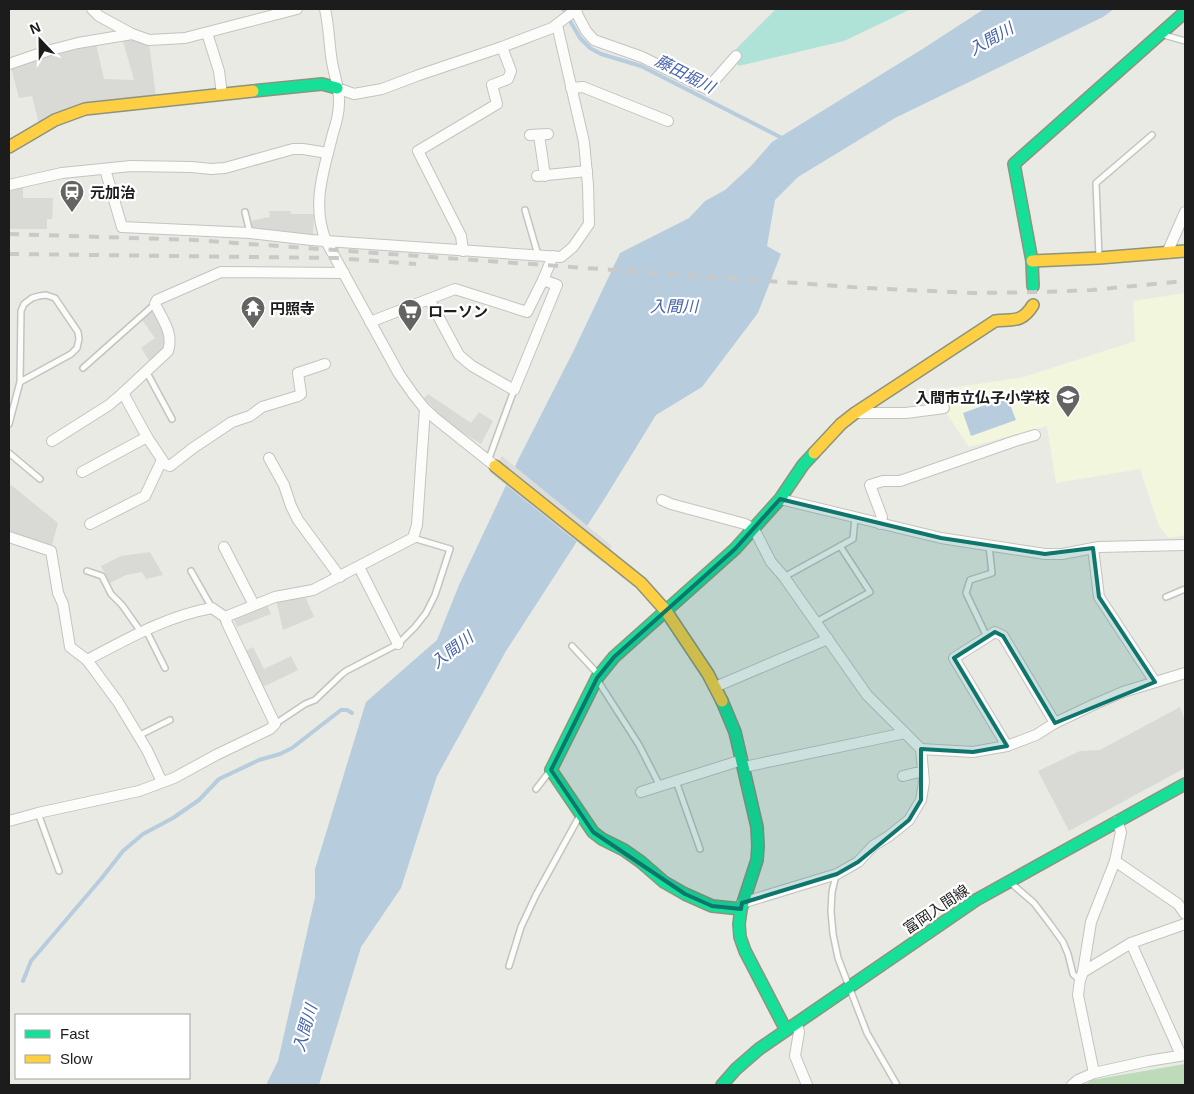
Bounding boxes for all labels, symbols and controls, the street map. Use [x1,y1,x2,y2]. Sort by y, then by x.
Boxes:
north arrow [15,15,65,65]
text: N [27,19,43,37]
water label: 入間川 [966,19,1018,58]
water label: 藤田堀川 [653,52,719,97]
station icon: 元加治 [59,179,85,213]
place label: 元加治 [90,184,136,201]
temple icon: 円照寺 [240,295,266,329]
supermarket icon: ローソン [397,298,423,332]
water label: 入間川 [650,298,700,315]
place label: 円照寺 [270,300,315,317]
place label: ローソン [428,303,488,320]
school or university icon: 入間市立仏子小学校 [1055,384,1081,418]
place label: 入間市立仏子小学校 [915,389,1050,406]
water label: 入間川 [428,627,478,671]
street label: 富岡入間線 [900,881,972,937]
water label: 入間川 [290,1001,320,1053]
legend [15,1014,190,1079]
text: Fast [60,1025,90,1042]
text: Slow [60,1050,93,1067]

